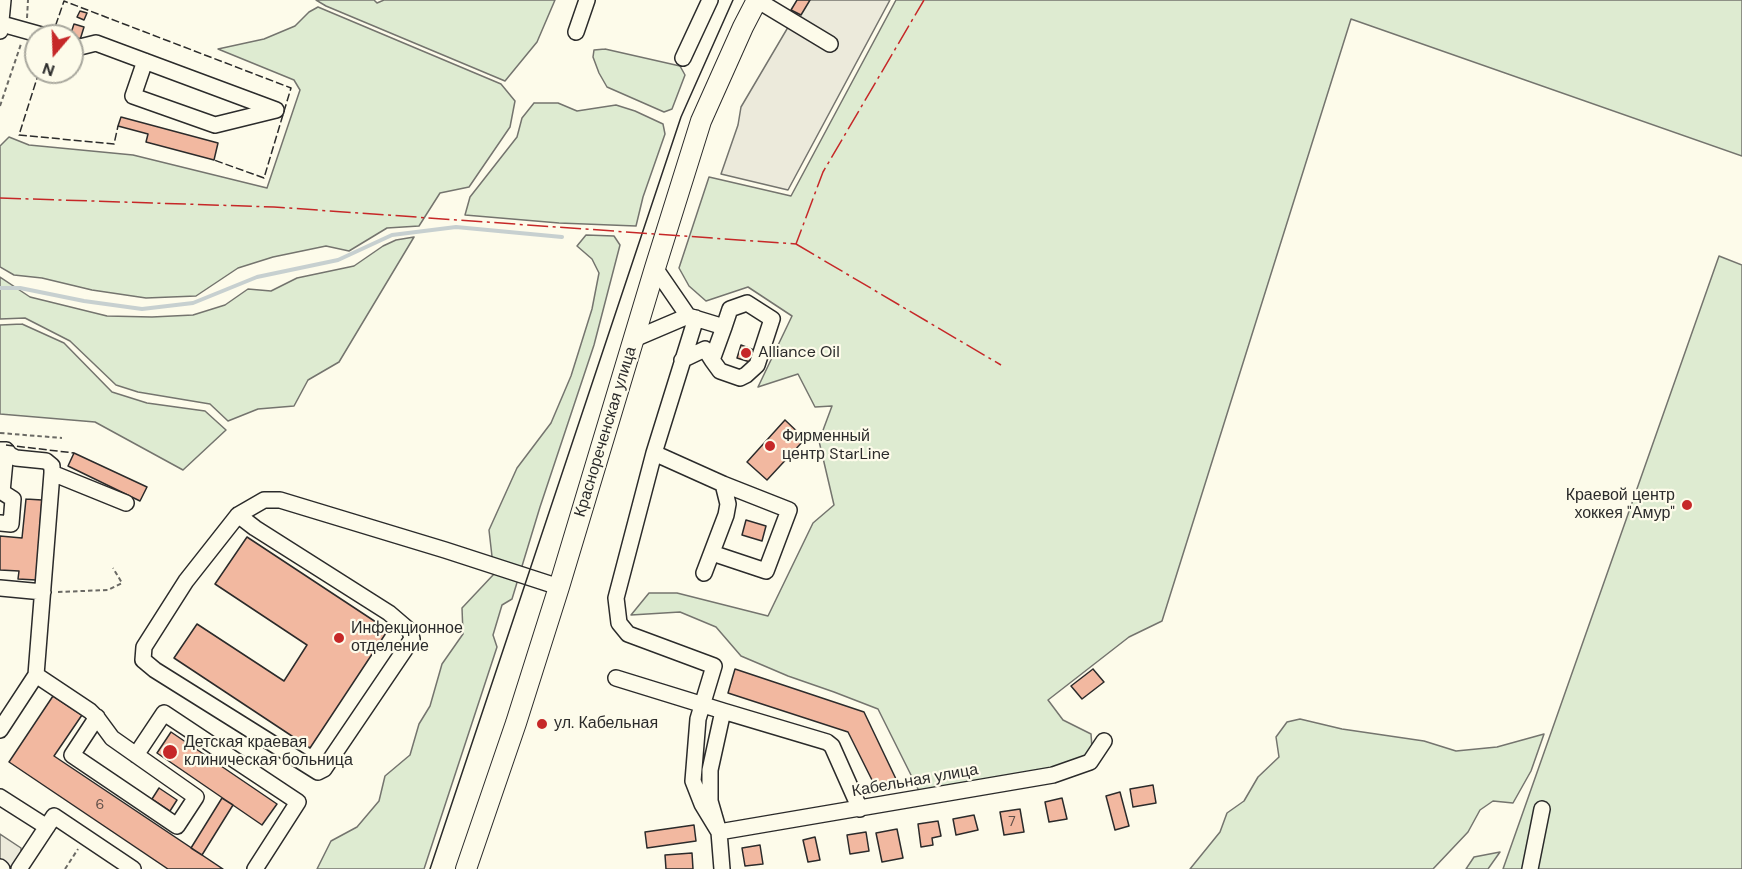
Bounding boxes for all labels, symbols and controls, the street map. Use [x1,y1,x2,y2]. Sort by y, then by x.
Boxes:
north arrow [24,24,84,84]
text: N [40,58,58,81]
place label: Alliance Oil [758,343,840,363]
street label: Краснореченская улица [571,344,641,520]
marker: Alliance Oil [739,346,753,360]
place label: Фирменный центр StarLine [782,427,890,465]
marker: Фирменный центр StarLine [763,439,777,453]
place label: Краевой центр хоккея "Амур" [1566,486,1675,524]
marker: Краевой центр хоккея "Амур" [1680,498,1694,512]
place label: Инфекционное отделение [351,619,463,657]
marker: Инфекционное отделение [332,631,346,645]
place label: ул. Кабельная [554,714,658,734]
marker: ул. Кабельная [535,717,549,731]
place label: Детская краевая клиническая больница [184,733,353,771]
marker: Детская краевая клиническая больница [161,743,179,761]
street label: Кабельная улица [850,760,980,802]
house number: 6 [96,797,104,813]
house number: 7 [1008,814,1016,830]

